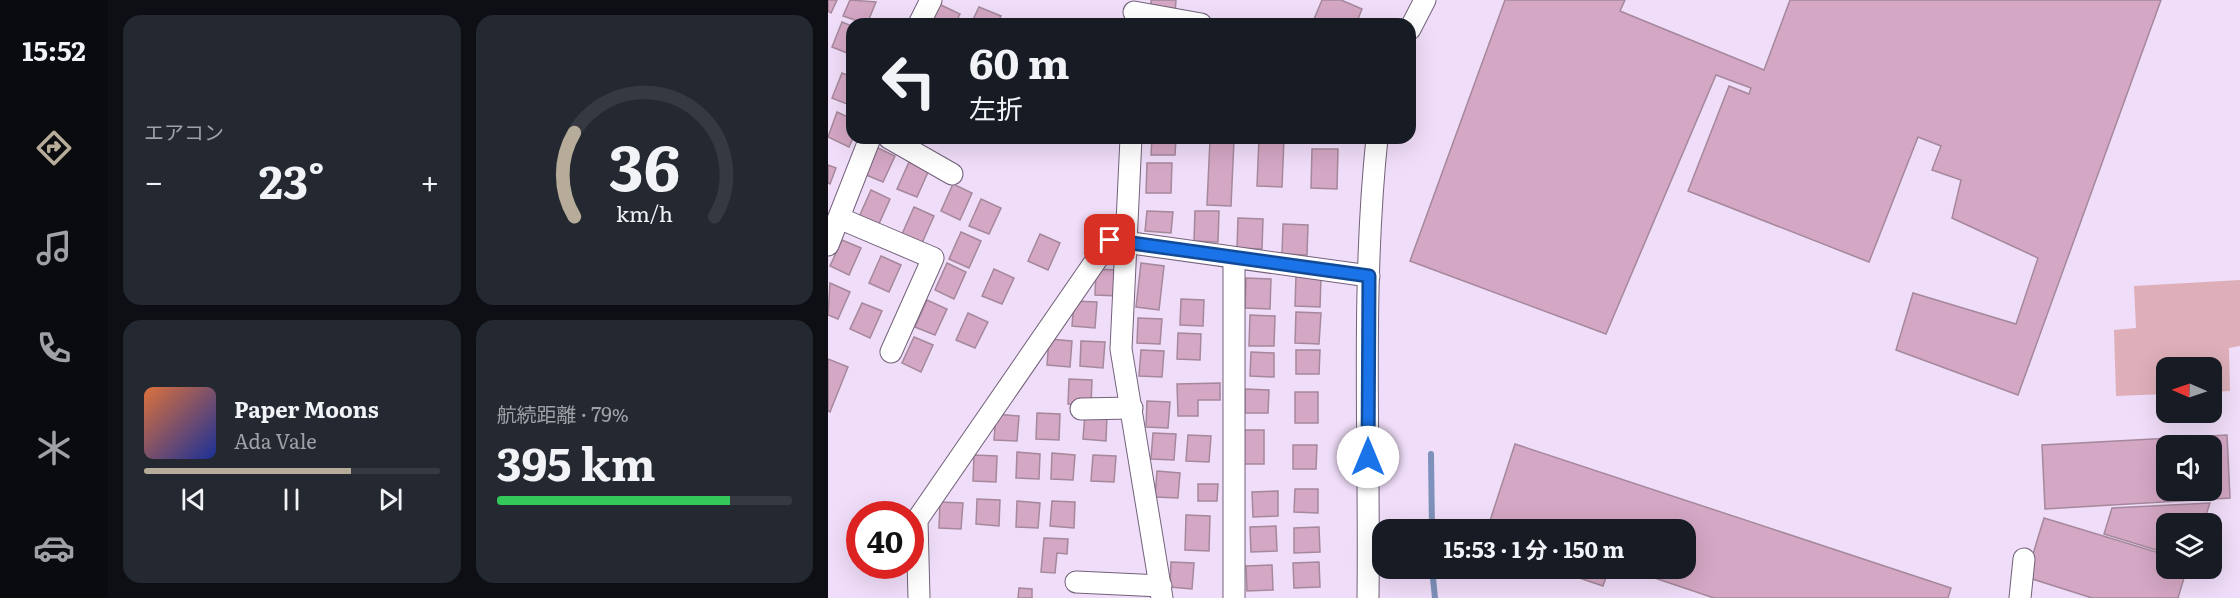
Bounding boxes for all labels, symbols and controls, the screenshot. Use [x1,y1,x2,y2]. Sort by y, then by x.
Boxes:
text: 15:52 [22,29,86,69]
text: 60 m [969,30,1070,92]
icon: left [870,42,948,120]
text: 左折 [969,87,1023,127]
text: エアコン [144,116,224,146]
text: 36 [609,118,680,210]
icon: directions [33,127,75,169]
text: 23° [259,146,325,213]
text: − [144,155,163,204]
text: + [420,155,439,204]
text: km/h [616,197,673,229]
pin [1084,214,1135,265]
icon: arrive [1093,223,1126,256]
icon: music [33,227,75,269]
icon: phone [33,327,75,369]
north arrow [2156,357,2222,423]
map controls [2156,357,2222,579]
text: Paper Moons [234,392,379,425]
text: 航続距離 · 79% [497,398,629,428]
text: Ada Vale [234,425,317,455]
position arrow [1336,425,1400,489]
icon: climate [33,427,75,469]
text: 395 km [497,428,656,495]
button: sound [2156,435,2222,501]
icon: previous [177,483,210,516]
icon: pause [275,483,308,516]
icon: next [374,483,407,516]
speed limit sign: 40 [846,501,924,579]
button: layers [2156,513,2222,579]
icon: car [33,527,75,569]
text: 15:53 · 1 分 · 150 m [1444,532,1624,565]

